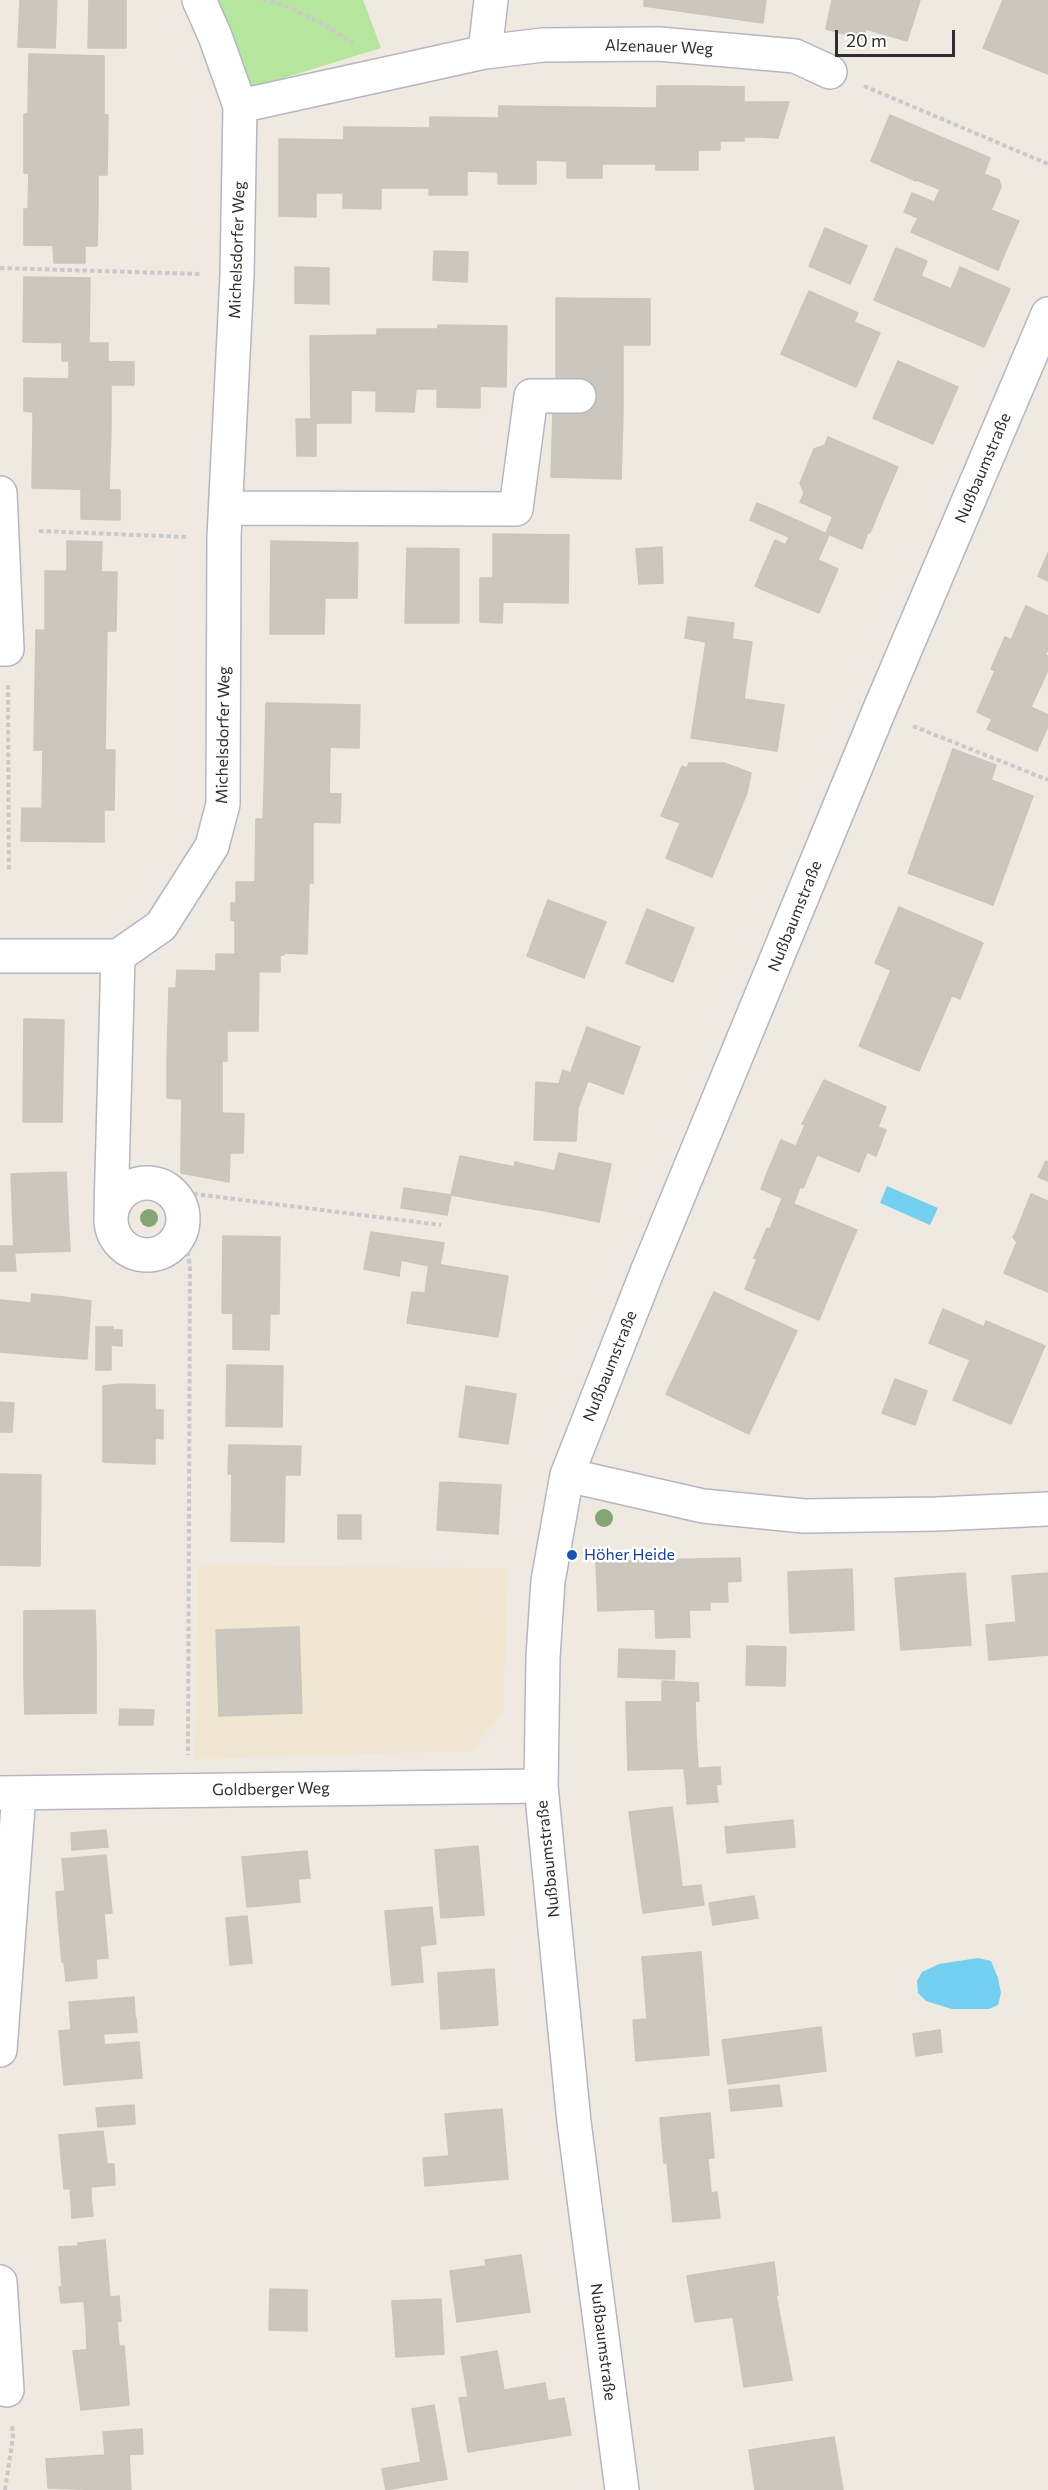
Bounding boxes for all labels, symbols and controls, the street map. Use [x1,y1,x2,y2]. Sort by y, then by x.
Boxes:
scale bar [838,18,958,56]
text: 20 m [846,29,887,51]
street label: Alzenauer Weg [605,36,713,58]
street label: Michelsdorfer Weg [225,181,249,319]
street label: Nußbaumstraße [951,410,1015,526]
street label: Michelsdorfer Weg [212,666,234,804]
street label: Nußbaumstraße [764,858,826,974]
street label: Nußbaumstraße [579,1308,641,1424]
place label: Höher Heide [584,1545,675,1565]
marker: Höher Heide [565,1548,579,1562]
street label: Goldberger Weg [212,1778,330,1800]
street label: Nußbaumstraße [532,1799,564,1919]
street label: Nußbaumstraße [586,2282,620,2402]

